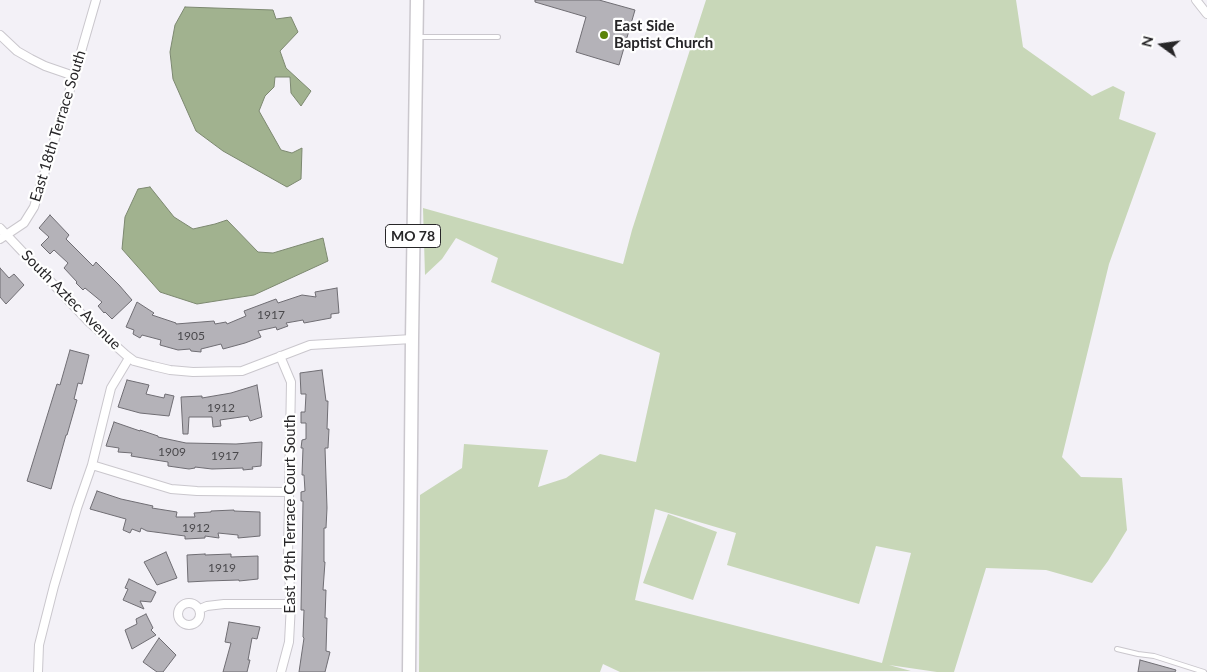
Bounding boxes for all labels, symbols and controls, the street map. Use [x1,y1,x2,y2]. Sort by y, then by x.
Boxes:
place label: East Side Baptist Church [614,17,713,52]
north arrow [1137,20,1187,70]
marker: East Side Baptist Church [598,29,610,41]
text: N [1137,34,1157,49]
street label: East 18th Terrace South [26,48,90,204]
road number: MO 78 [386,225,440,248]
street label: South Aztec Avenue [17,246,125,354]
house number: 1917 [257,308,285,322]
house number: 1905 [177,329,205,343]
house number: 1912 [207,401,235,415]
street label: East 19th Terrace Court South [281,415,299,613]
house number: 1909 [158,445,186,459]
house number: 1917 [211,449,239,463]
house number: 1912 [182,521,210,535]
house number: 1919 [208,561,236,575]

